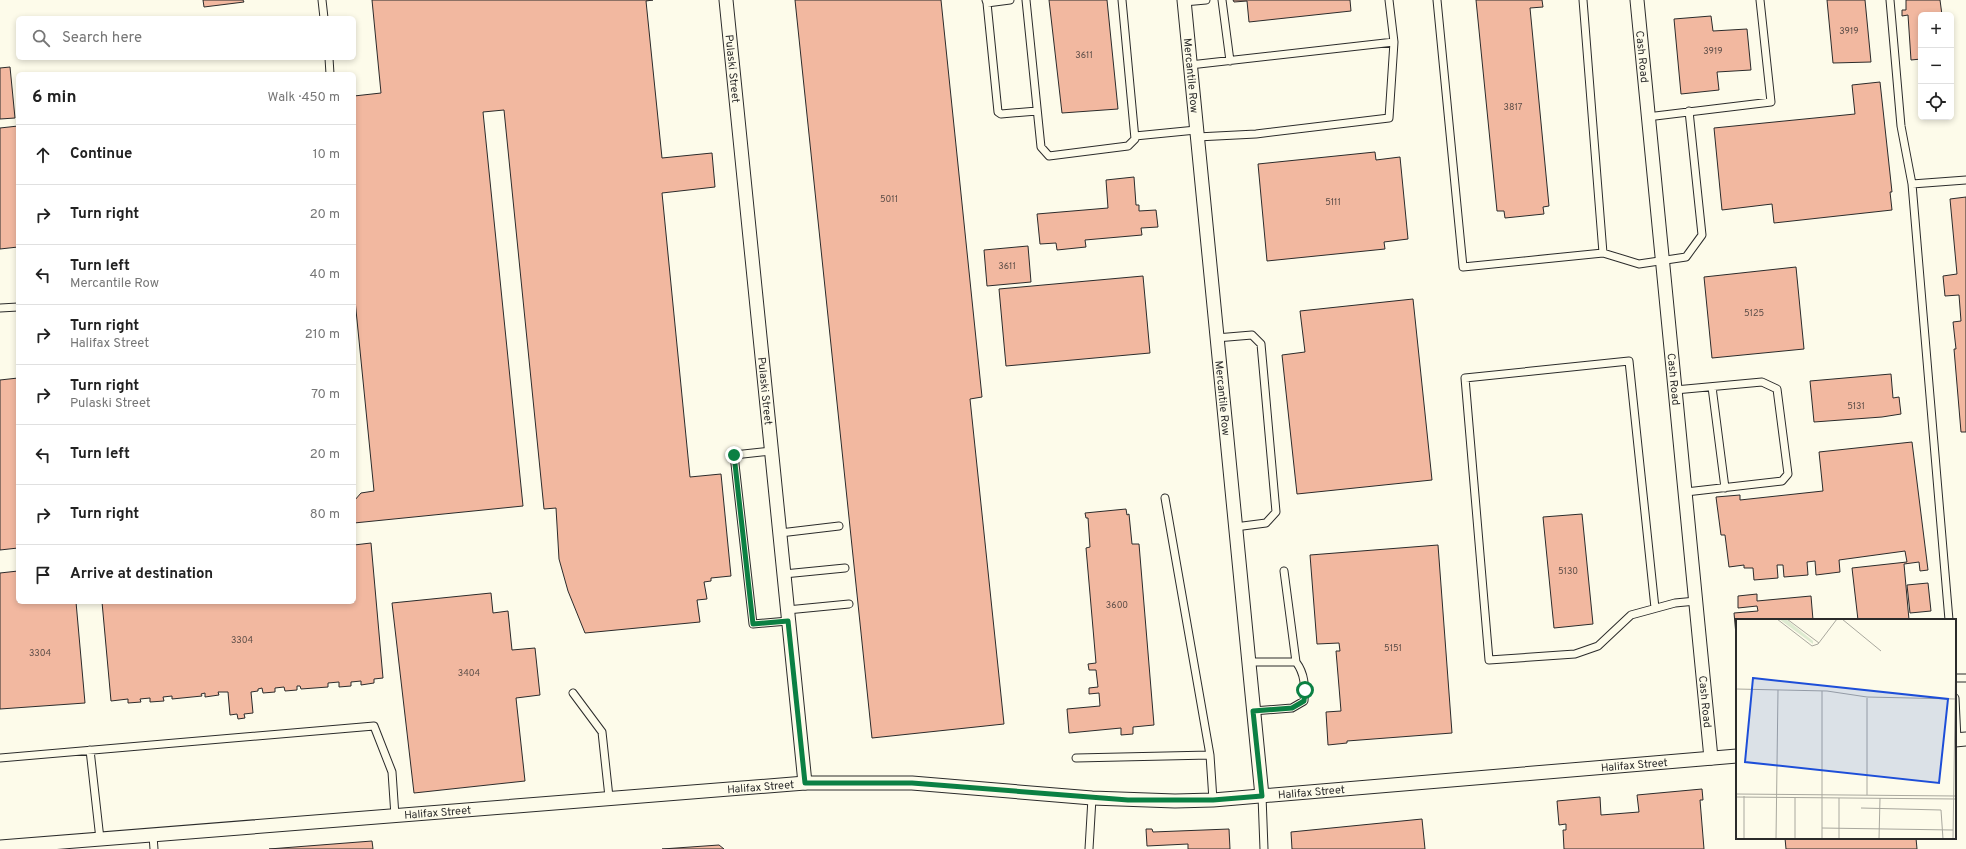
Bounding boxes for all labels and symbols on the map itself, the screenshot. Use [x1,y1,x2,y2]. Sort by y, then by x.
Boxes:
house number: 3919 [1839,26,1859,37]
street label: Cash Road [1632,30,1651,84]
street label: Pulaski Street [722,34,742,103]
street label: Mercantile Row [1180,38,1201,114]
house number: 3919 [1703,46,1723,57]
house number: 3611 [1075,50,1093,61]
house number: 3817 [1504,102,1523,113]
house number: 5011 [880,194,898,205]
house number: 5111 [1325,197,1341,208]
house number: 3611 [998,261,1016,272]
house number: 5125 [1744,308,1764,319]
street label: Cash Road [1664,353,1683,406]
street label: Pulaski Street [754,356,775,426]
street label: Mercantile Row [1211,360,1233,437]
house number: 5131 [1847,401,1865,412]
route end [725,446,743,464]
house number: 5130 [1558,566,1578,577]
house number: 3600 [1106,600,1128,611]
inset map [1736,619,1956,839]
house number: 3304 [231,635,253,646]
house number: 5151 [1384,643,1402,654]
house number: 3304 [29,648,51,659]
house number: 3404 [458,668,481,679]
street label: Cash Road [1695,675,1714,729]
route start [1296,681,1314,699]
street label: Halifax Street [1600,756,1668,775]
street label: Halifax Street [727,778,795,797]
street label: Halifax Street [1278,783,1346,803]
street label: Halifax Street [404,804,472,823]

